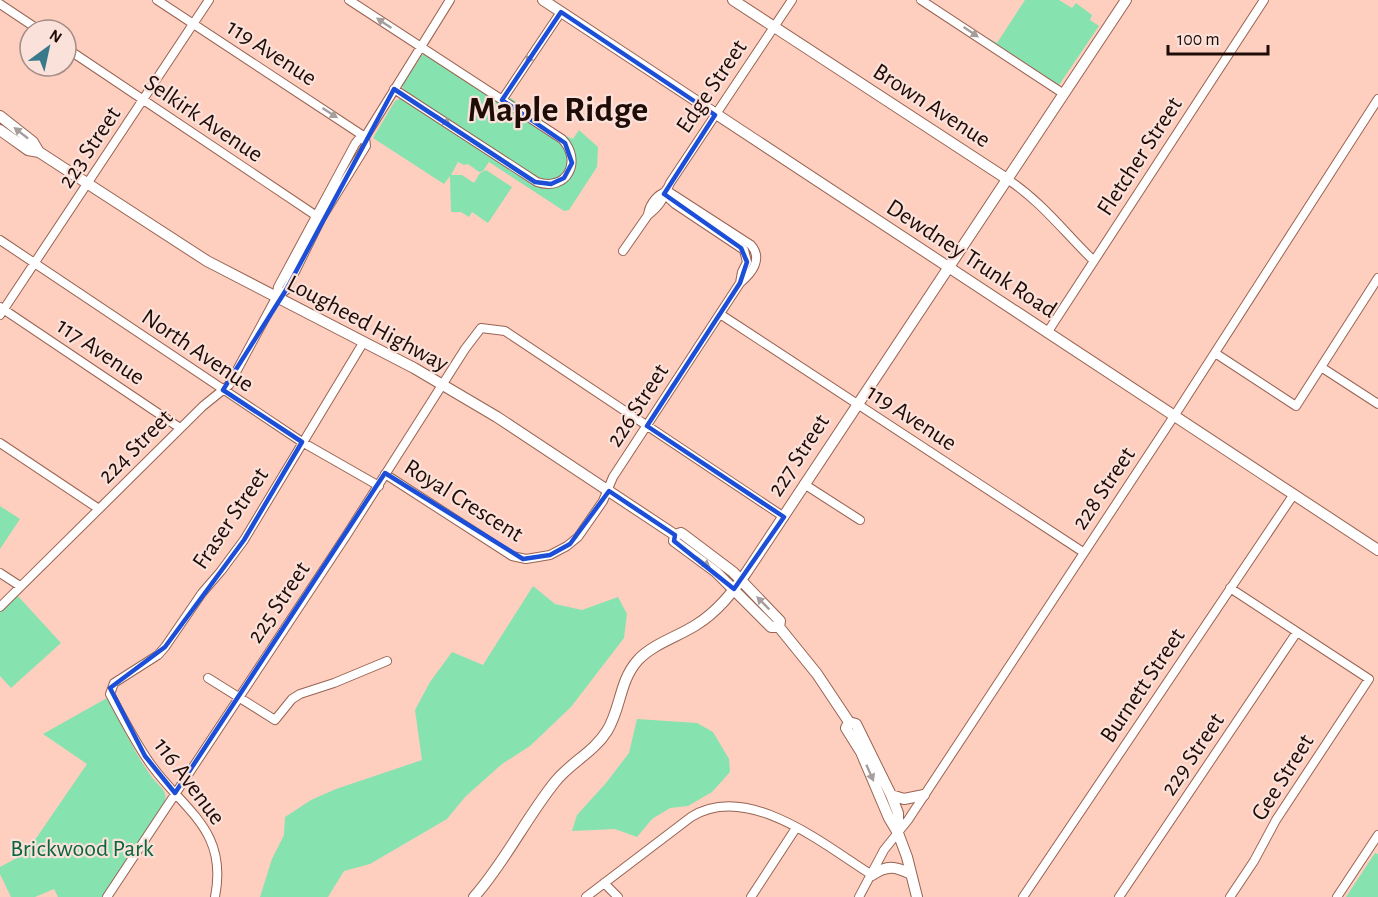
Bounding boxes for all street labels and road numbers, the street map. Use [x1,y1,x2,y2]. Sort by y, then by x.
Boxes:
street label: 119 Avenue [222,15,321,91]
street label: Edge Street [672,35,752,137]
street label: Brown Avenue [869,59,994,152]
street label: Selkirk Avenue [140,71,267,167]
street label: Fletcher Street [1093,93,1187,220]
street label: 223 Street [54,102,126,192]
street label: Dewdney Trunk Road [882,195,1061,323]
street label: Lougheed Highway [283,271,452,377]
street label: North Avenue [137,305,258,397]
street label: 117 Avenue [52,314,149,390]
street label: 226 Street [602,359,674,451]
street label: 119 Avenue [862,380,961,456]
street label: 224 Street [94,405,178,488]
street label: 227 Street [764,410,834,501]
street label: 228 Street [1068,443,1140,534]
street label: Royal Crescent [400,455,527,547]
street label: Fraser Street [188,463,273,573]
street label: 225 Street [243,557,315,648]
street label: Burnett Street [1096,624,1190,747]
street label: 229 Street [1157,709,1229,800]
street label: Gee Street [1247,730,1319,825]
street label: 116 Avenue [149,734,229,829]

